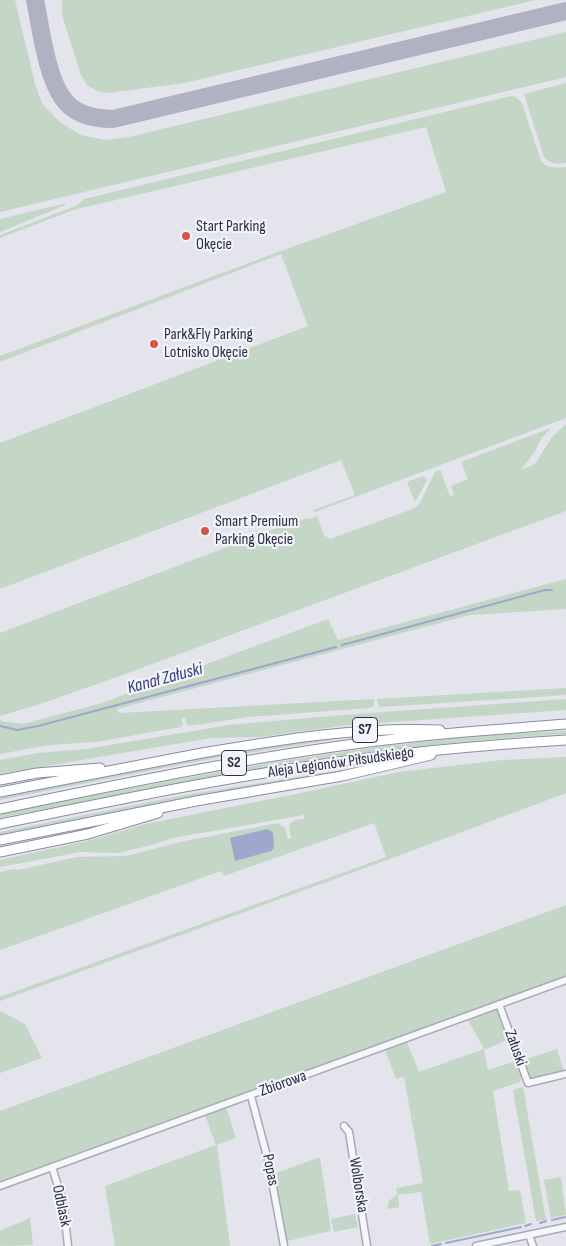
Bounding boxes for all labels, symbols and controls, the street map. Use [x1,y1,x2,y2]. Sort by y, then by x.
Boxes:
place label: Start Parking Okęcie [196,217,266,255]
marker: Start Parking Okęcie [180,230,192,242]
place label: Park&Fly Parking Lotnisko Okęcie [164,325,253,363]
marker: Park&Fly Parking Lotnisko Okęcie [148,338,160,350]
place label: Smart Premium Parking Okęcie [215,512,298,550]
marker: Smart Premium Parking Okęcie [199,525,211,537]
water label: Kanał Załuski [125,659,205,699]
road number: S7 [352,718,378,742]
street label: Aleja Legionów Piłsudskiego [267,743,415,783]
road number: S2 [222,750,246,776]
street label: Załuski [500,1027,530,1069]
street label: Zbiorowa [257,1067,309,1101]
street label: Popas [258,1153,282,1187]
street label: Wolborska [344,1156,372,1214]
street label: Odblask [47,1183,75,1229]

